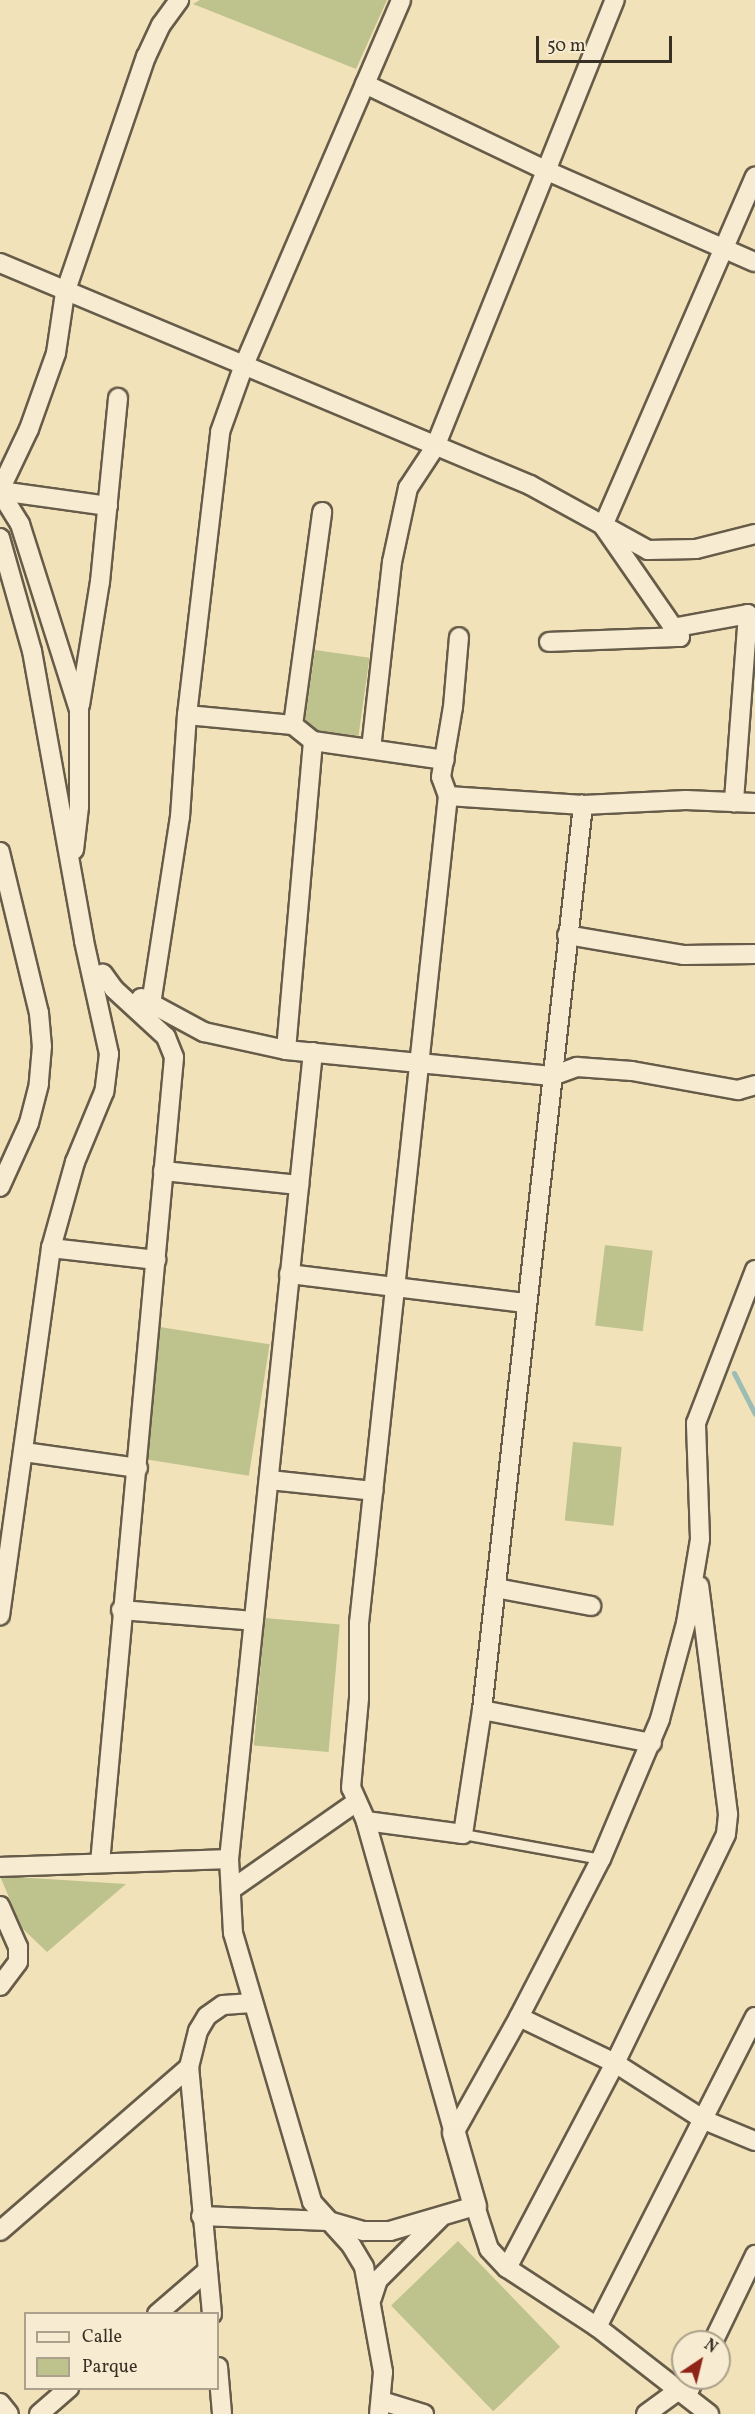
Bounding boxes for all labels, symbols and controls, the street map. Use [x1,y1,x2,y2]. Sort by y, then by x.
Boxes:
scale bar [539,24,676,62]
text: 50 m [547,34,586,59]
legend [24,2312,219,2390]
text: Calle [82,2325,122,2350]
north arrow [671,2330,731,2390]
text: N [699,2335,721,2359]
text: Parque [82,2355,137,2380]

